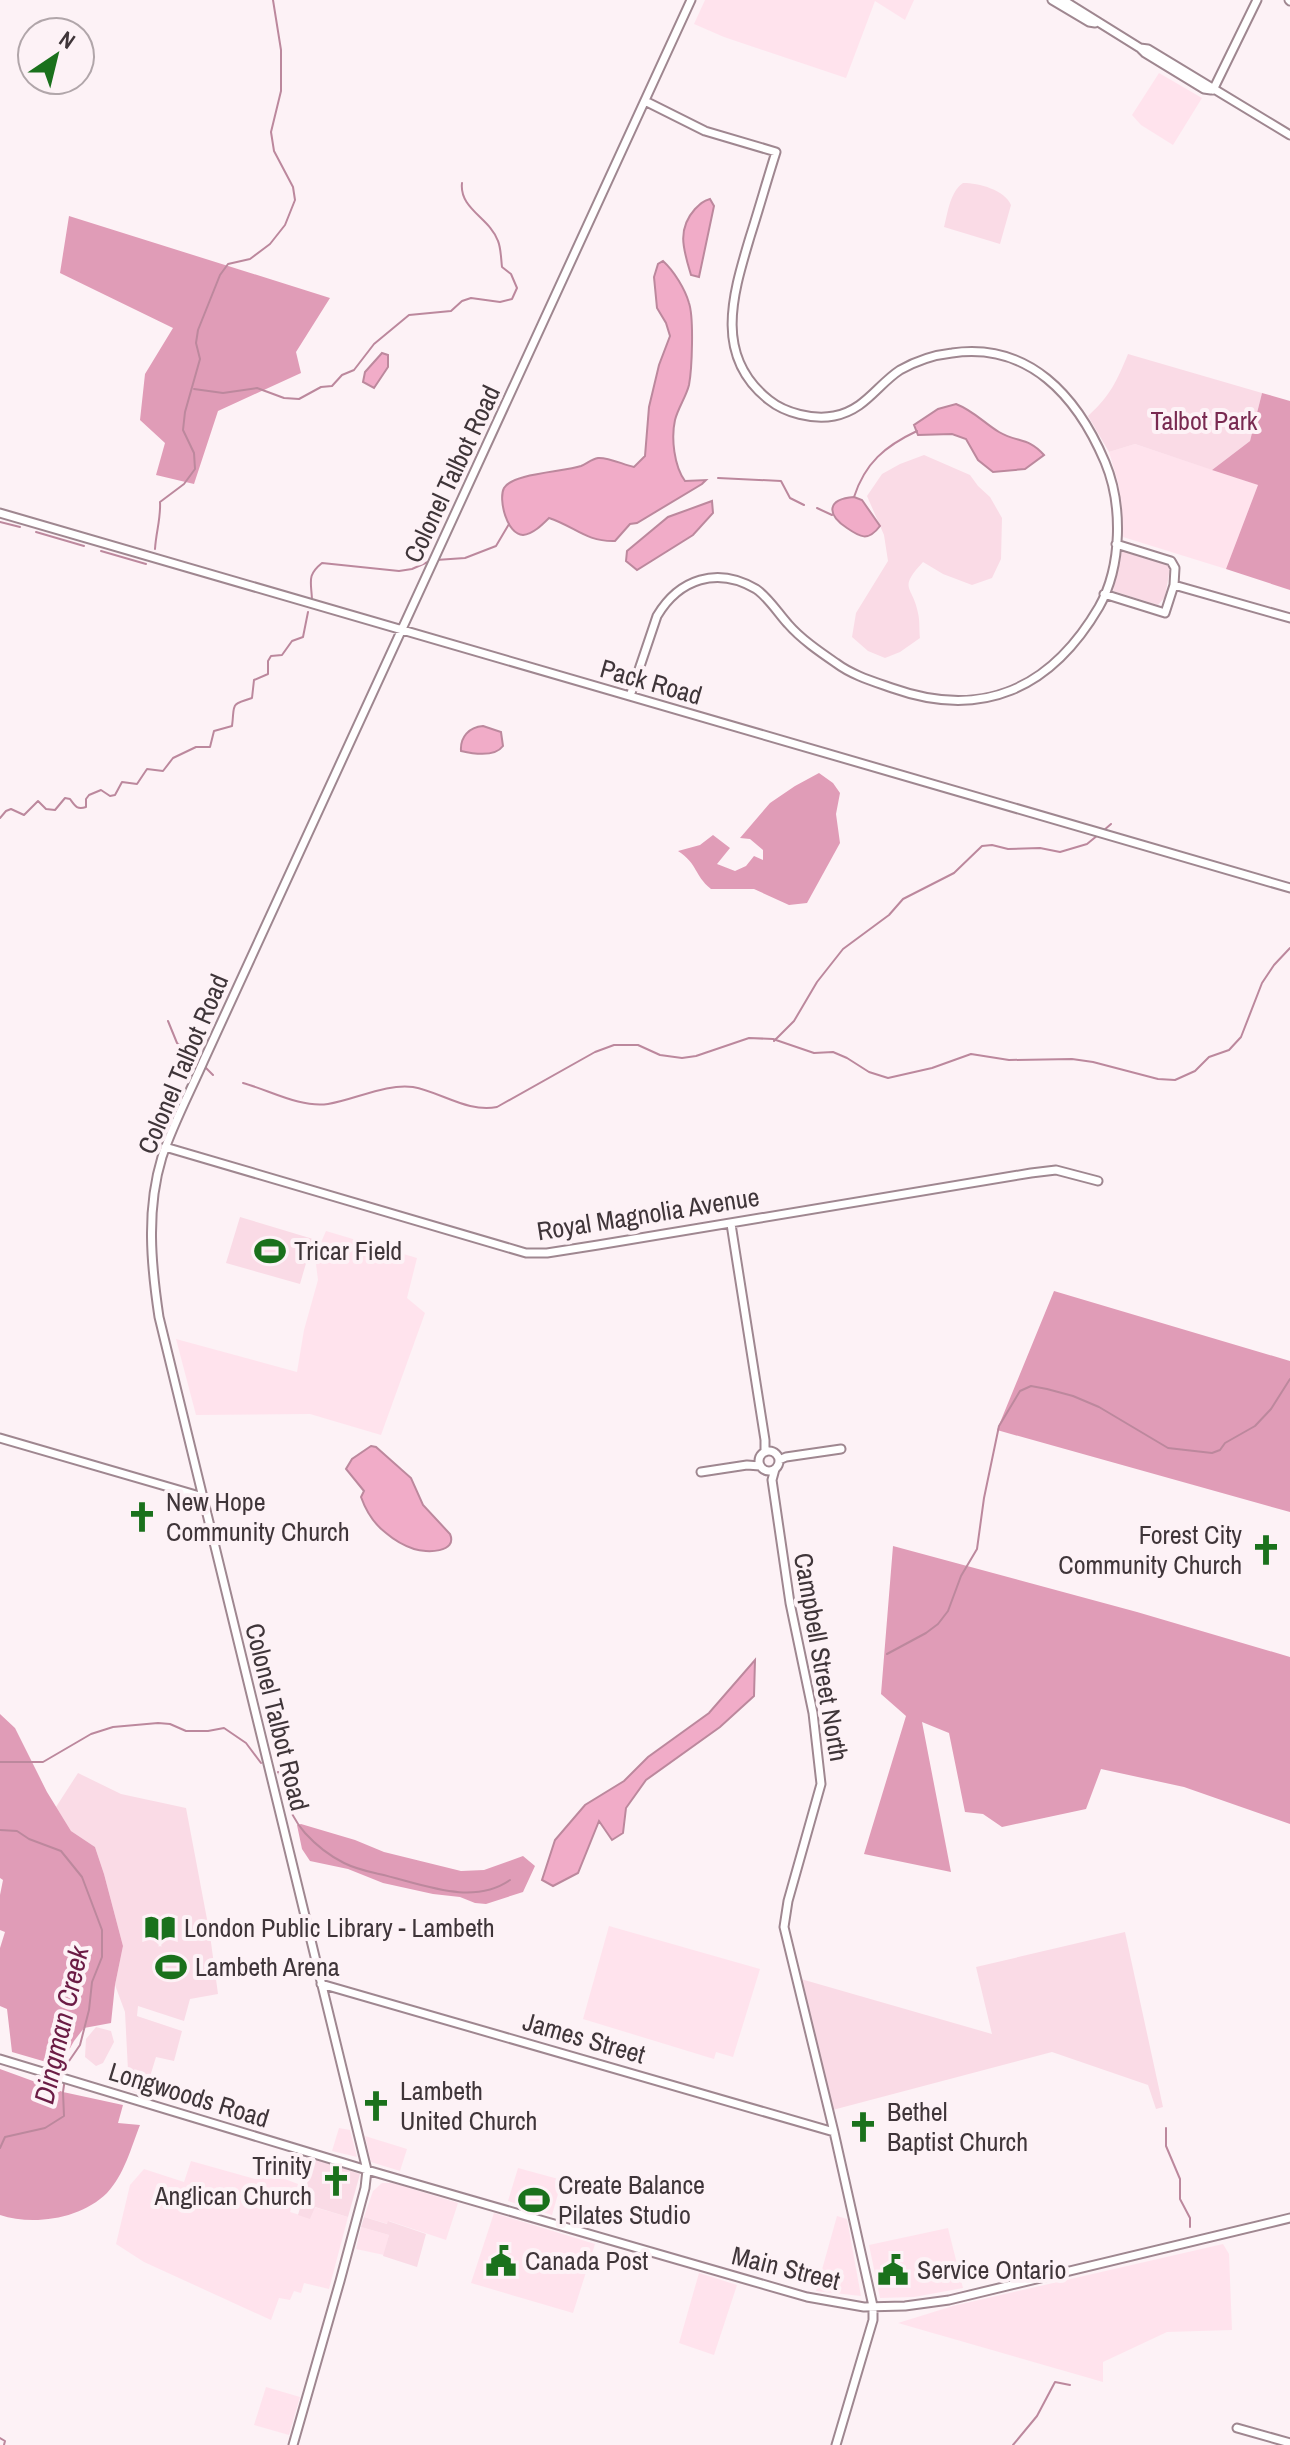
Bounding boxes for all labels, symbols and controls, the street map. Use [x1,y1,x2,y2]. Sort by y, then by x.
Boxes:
north arrow [16,16,96,96]
text: N [54,24,81,56]
street label: Colonel Talbot Road [395,379,508,568]
park label: Talbot Park [1150,403,1258,438]
street label: Pack Road [596,650,706,713]
street label: Colonel Talbot Road [129,969,236,1159]
street label: Royal Magnolia Avenue [534,1179,762,1248]
place label: Tricar Field [294,1233,402,1268]
sports icon: Tricar Field [253,1234,287,1268]
place label: New Hope Community Church [166,1484,350,1549]
church icon: New Hope Community Church [125,1500,159,1534]
place label: Forest City Community Church [1058,1517,1242,1582]
church icon: Forest City Community Church [1249,1533,1283,1567]
street label: Campbell Street North [786,1550,857,1764]
street label: Colonel Talbot Road [237,1619,318,1814]
place label: London Public Library - Lambeth [184,1910,495,1945]
library icon: London Public Library - Lambeth [143,1911,177,1945]
water label: Dingman Creek [24,1941,98,2108]
place label: Lambeth Arena [195,1949,340,1984]
sports icon: Lambeth Arena [154,1950,188,1984]
street label: James Street [519,2003,649,2072]
street label: Longwoods Road [105,2054,274,2136]
place label: Lambeth United Church [400,2073,537,2138]
church icon: Lambeth United Church [359,2089,393,2123]
place label: Bethel Baptist Church [887,2094,1028,2159]
church icon: Bethel Baptist Church [846,2110,880,2144]
place label: Trinity Anglican Church [153,2148,312,2213]
church icon: Trinity Anglican Church [319,2164,353,2198]
place label: Create Balance Pilates Studio [558,2167,705,2232]
sports icon: Create Balance Pilates Studio [517,2183,551,2217]
street label: Main Street [728,2237,844,2298]
place label: Canada Post [525,2243,648,2278]
public building icon: Canada Post [484,2244,518,2278]
place label: Service Ontario [917,2252,1066,2287]
public building icon: Service Ontario [876,2253,910,2287]

